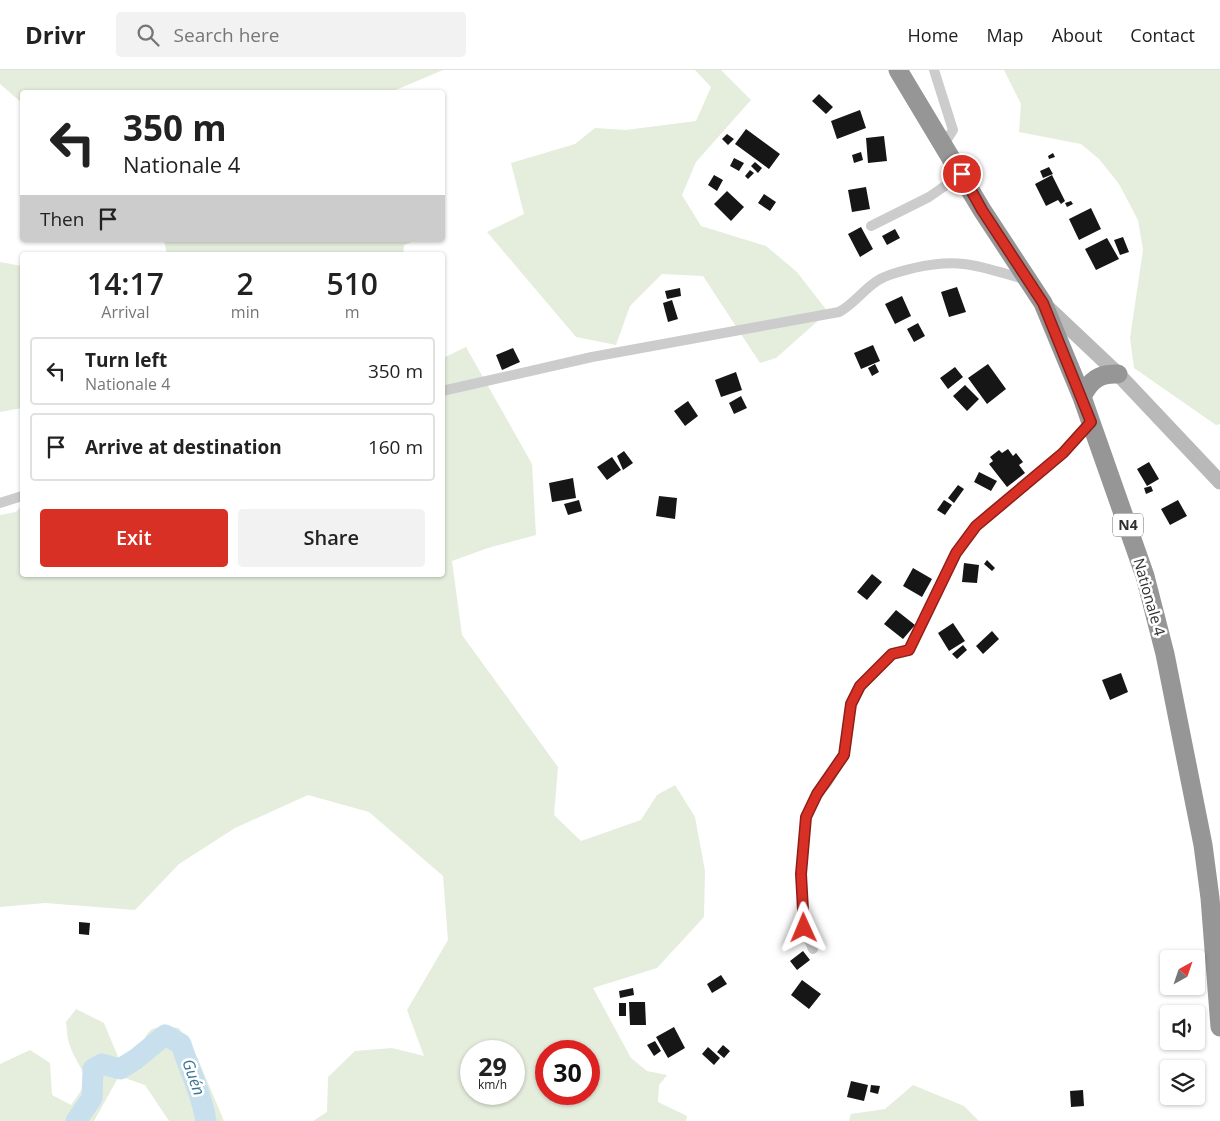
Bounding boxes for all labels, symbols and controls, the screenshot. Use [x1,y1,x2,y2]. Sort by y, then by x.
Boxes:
search box [116,12,466,57]
text: Drivr [25,18,86,51]
icon: search [134,21,162,49]
text: Search here [174,22,279,48]
text: Home [908,23,958,47]
text: Map [986,23,1024,47]
text: About [1052,23,1102,47]
text: Contact [1130,23,1195,47]
text: 350 m [123,104,227,151]
icon: left [40,110,105,175]
text: Nationale 4 [123,149,240,179]
pin [941,153,983,195]
icon: arrive [948,160,976,188]
icon: arrive [94,205,122,233]
text: Then [40,206,84,232]
text: 14:17 [87,263,164,304]
text: 2 [237,263,254,304]
text: 510 [327,263,378,304]
text: Arrival [101,301,150,323]
text: min [231,301,260,323]
text: m [345,301,360,323]
text: Turn left [85,347,167,373]
icon: left [42,357,70,385]
text: 350 m [368,358,423,384]
text: Nationale 4 [85,373,170,395]
icon: arrive [42,433,70,461]
text: Arrive at destination [85,434,282,460]
text: 160 m [368,434,423,460]
button: Exit [40,509,228,567]
button: Share [238,509,425,567]
road number: N4 [1113,514,1143,536]
street label: Nationale 4 [1129,556,1171,638]
position arrow [777,901,829,953]
north arrow [1160,950,1205,995]
map controls [1160,950,1205,1105]
button: sound [1160,1005,1205,1050]
speed limit sign: 30 [535,1040,600,1105]
text: 29 [478,1049,507,1083]
water label: Guén [177,1056,211,1098]
button: layers [1160,1060,1205,1105]
text: km/h [478,1076,507,1093]

